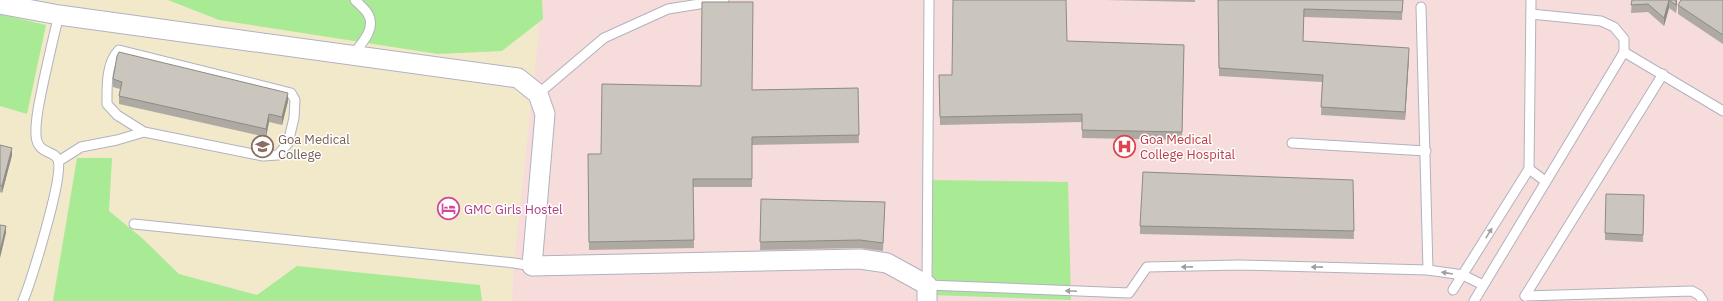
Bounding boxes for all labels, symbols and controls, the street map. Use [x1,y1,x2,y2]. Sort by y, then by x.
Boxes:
place label: Goa Medical College [278,131,350,163]
place label: Goa Medical College Hospital [1140,131,1236,163]
school or university icon: Goa Medical College [250,133,276,159]
hospital icon: Goa Medical College Hospital [1112,133,1138,159]
hotel icon: GMC Girls Hostel [435,196,461,222]
place label: GMC Girls Hostel [464,201,563,218]
one-way arrow [1485,228,1493,238]
one-way arrow [1181,263,1193,270]
one-way arrow [1310,264,1323,270]
one-way arrow [1441,269,1453,275]
one-way arrow [1064,288,1077,294]

